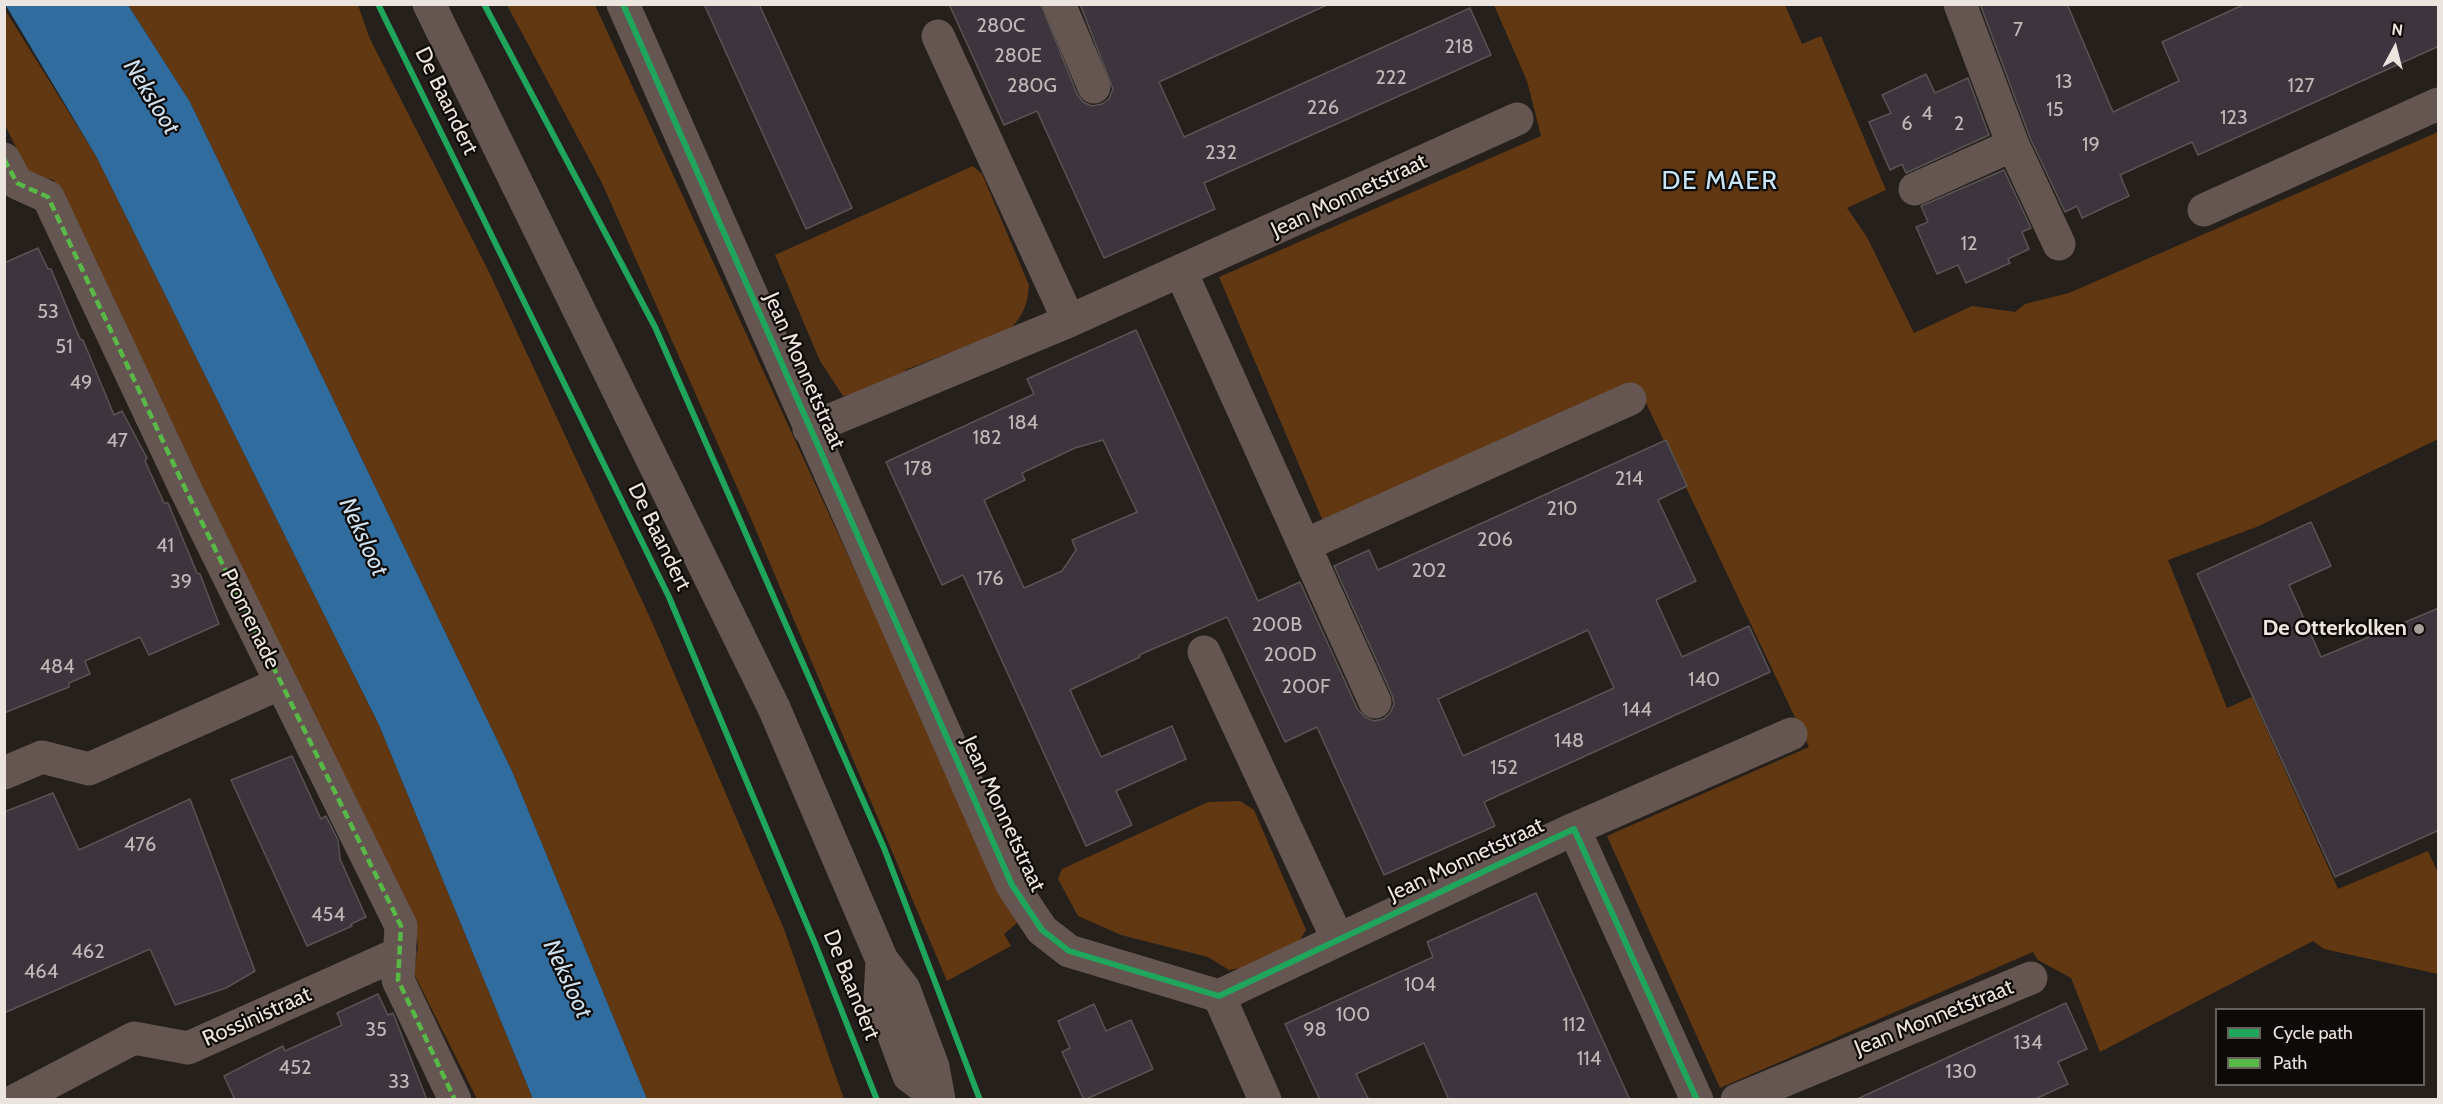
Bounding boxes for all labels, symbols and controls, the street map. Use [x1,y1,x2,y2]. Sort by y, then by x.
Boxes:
house number: 280C [977,14,1025,38]
house number: 7 [2013,18,2023,42]
north arrow [2365,18,2425,78]
text: N [2390,20,2404,40]
house number: 218 [1444,35,1474,59]
street label: De Baandert [409,43,483,159]
house number: 280E [994,44,1042,68]
water label: Neksloot [117,54,185,140]
house number: 222 [1375,66,1407,90]
house number: 13 [2055,70,2073,94]
house number: 280G [1007,74,1057,98]
house number: 127 [2287,74,2315,98]
house number: 226 [1307,96,1339,120]
house number: 15 [2046,98,2064,122]
house number: 4 [1921,102,1933,126]
house number: 123 [2220,106,2248,130]
house number: 6 [1901,112,1913,136]
house number: 2 [1954,112,1964,136]
house number: 19 [2082,133,2100,157]
house number: 232 [1205,141,1237,165]
street label: Jean Monnetstraat [1267,148,1431,244]
district label: DE MAER [1662,165,1778,197]
house number: 12 [1961,232,1977,256]
street label: Jean Monnetstraat [758,288,850,454]
house number: 53 [37,300,59,324]
house number: 51 [55,335,73,359]
house number: 49 [70,371,92,395]
house number: 184 [1008,411,1038,435]
house number: 182 [972,426,1002,450]
house number: 47 [106,429,128,453]
house number: 178 [904,457,932,481]
house number: 214 [1615,467,1643,491]
street label: De Baandert [622,479,696,595]
water label: Neksloot [332,493,394,581]
house number: 210 [1547,497,1577,521]
house number: 206 [1477,528,1513,552]
house number: 41 [156,534,174,558]
house number: 202 [1412,559,1446,583]
street label: Promenade [214,565,286,673]
house number: 176 [976,567,1004,591]
house number: 39 [170,570,192,594]
house number: 200B [1252,613,1302,637]
place label: De Otterkolken [2262,616,2407,642]
marker: De Otterkolken [2412,622,2426,636]
house number: 200D [1264,643,1316,667]
house number: 484 [39,655,75,679]
house number: 140 [1688,668,1720,692]
house number: 200F [1282,675,1330,699]
house number: 144 [1622,698,1652,722]
house number: 148 [1554,729,1584,753]
street label: Jean Monnetstraat [955,732,1051,896]
house number: 152 [1490,756,1518,780]
street label: Jean Monnetstraat [1384,812,1548,908]
house number: 476 [124,833,156,857]
house number: 454 [311,903,345,927]
street label: De Baandert [817,926,885,1044]
water label: Neksloot [536,935,598,1023]
house number: 462 [71,940,105,964]
house number: 464 [24,960,58,984]
house number: 104 [1404,973,1436,997]
street label: Jean Monnetstraat [1851,974,2017,1062]
street label: Rossinistraat [198,981,316,1053]
house number: 100 [1336,1003,1370,1027]
legend [2215,1008,2425,1086]
house number: 112 [1562,1013,1586,1037]
house number: 35 [365,1018,387,1042]
house number: 98 [1303,1018,1327,1042]
text: Cycle path [2273,1022,2353,1044]
house number: 134 [2014,1031,2042,1055]
house number: 114 [1577,1047,1601,1071]
text: Path [2273,1052,2307,1074]
house number: 452 [279,1056,311,1080]
house number: 130 [1945,1060,1977,1084]
house number: 33 [388,1070,410,1094]

